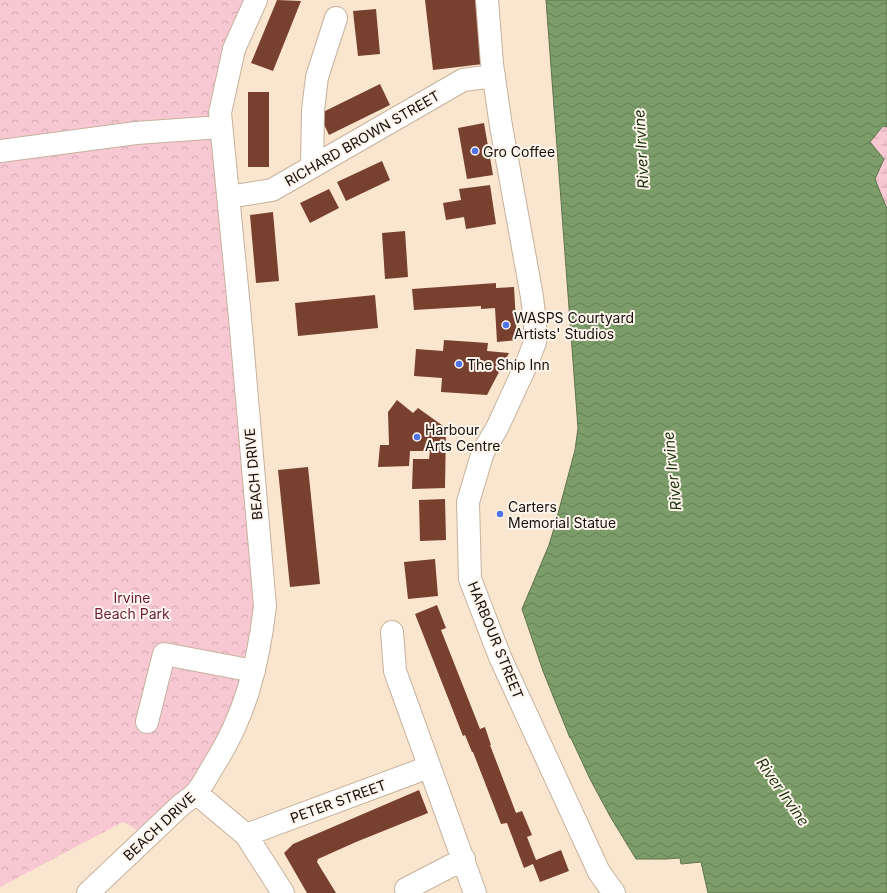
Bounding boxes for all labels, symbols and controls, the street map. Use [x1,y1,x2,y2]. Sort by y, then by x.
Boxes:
street label: RICHARD BROWN STREET [281,87,443,189]
water label: River Irvine [629,109,653,189]
place label: Gro Coffee [483,143,555,160]
marker: Gro Coffee [470,146,480,156]
place label: WASPS Courtyard Artists' Studios [514,309,634,342]
marker: WASPS Courtyard Artists' Studios [501,320,511,330]
place label: The Ship Inn [467,356,550,373]
marker: The Ship Inn [454,359,464,369]
place label: Harbour Arts Centre [425,421,500,454]
street label: BEACH DRIVE [241,427,265,521]
water label: River Irvine [658,431,686,511]
marker: Harbour Arts Centre [412,432,422,442]
place label: Carters Memorial Statue [508,498,616,531]
marker: Carters Memorial Statue [495,509,505,519]
street label: HARBOUR STREET [465,579,527,701]
park label: Irvine Beach Park [94,589,170,622]
water label: River Irvine [752,754,814,830]
street label: PETER STREET [288,776,388,826]
street label: BEACH DRIVE [119,788,199,864]

